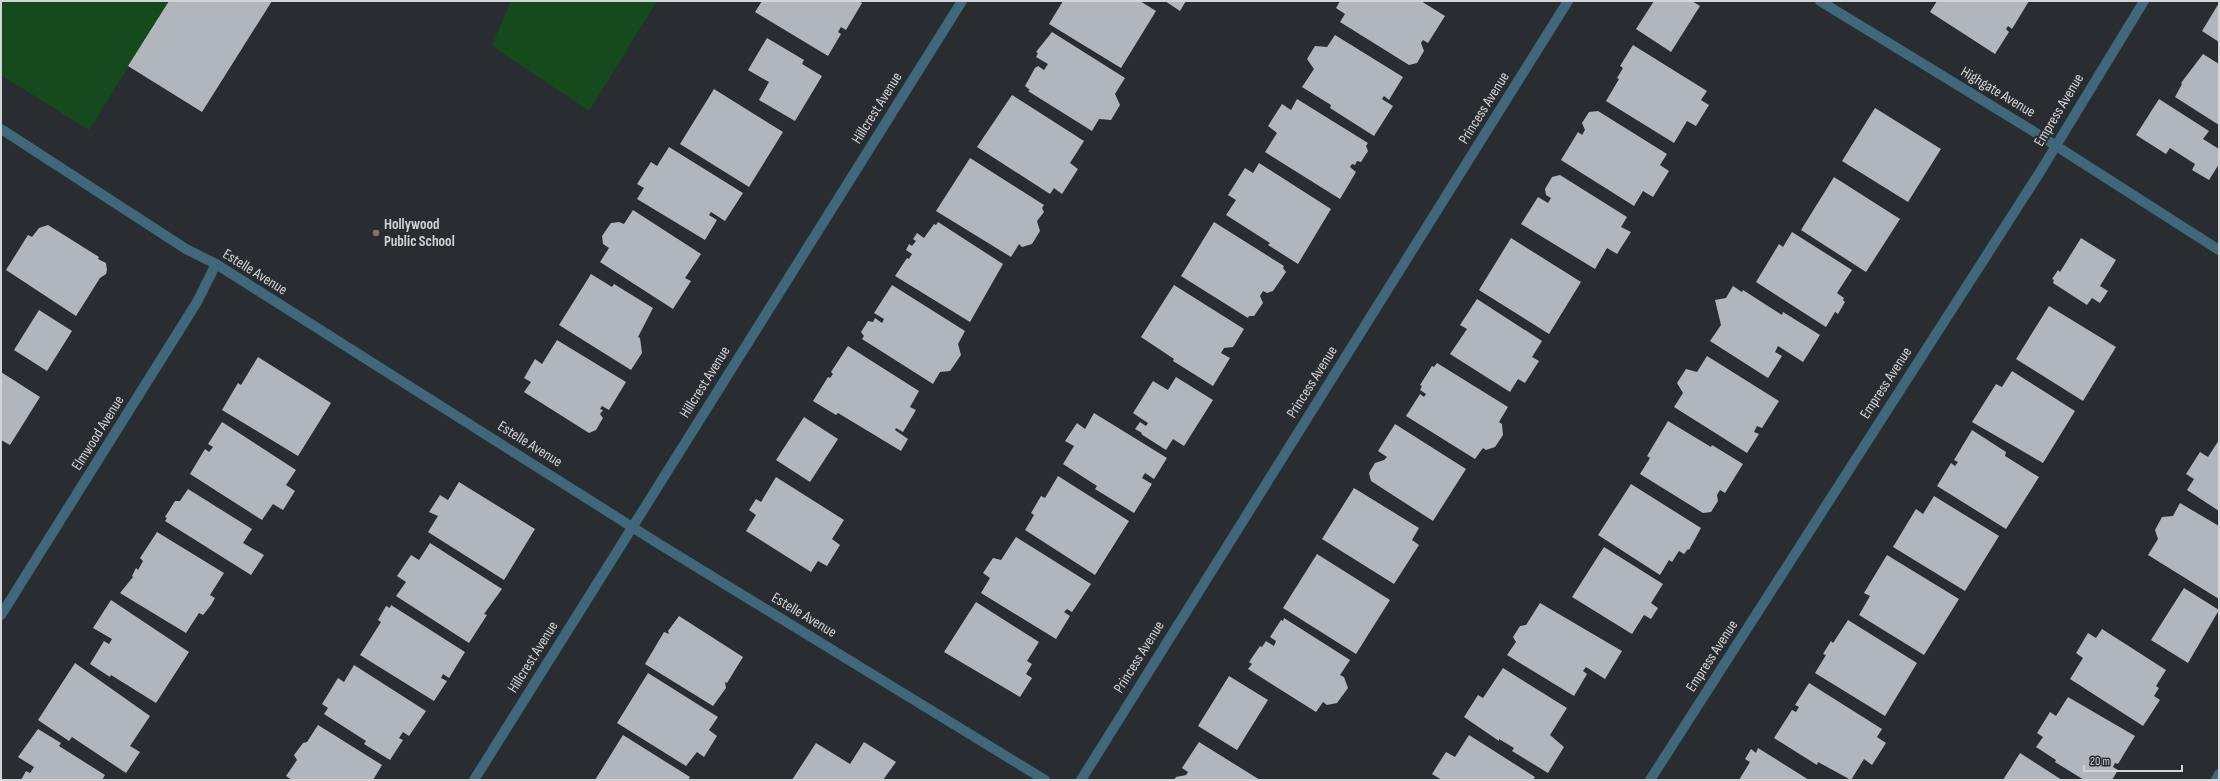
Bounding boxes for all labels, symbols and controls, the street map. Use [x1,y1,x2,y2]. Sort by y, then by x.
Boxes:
street label: Highgate Avenue [1957,62,2039,122]
street label: Princess Avenue [1454,68,1514,148]
street label: Hillcrest Avenue [847,69,907,147]
street label: Empress Avenue [2030,70,2088,150]
place label: Hollywood Public School [384,215,455,251]
marker: Hollywood Public School [371,228,381,238]
street label: Estelle Avenue [219,245,291,299]
street label: Princess Avenue [1282,342,1342,422]
street label: Hillcrest Avenue [675,343,735,421]
street label: Empress Avenue [1856,344,1916,422]
street label: Elmwood Avenue [67,392,129,474]
street label: Estelle Avenue [494,417,566,471]
street label: Estelle Avenue [768,588,840,642]
street label: Princess Avenue [1109,617,1169,697]
street label: Empress Avenue [1682,617,1742,695]
street label: Hillcrest Avenue [503,618,563,696]
scale bar [2084,747,2182,773]
text: 20 m [2090,754,2110,769]

